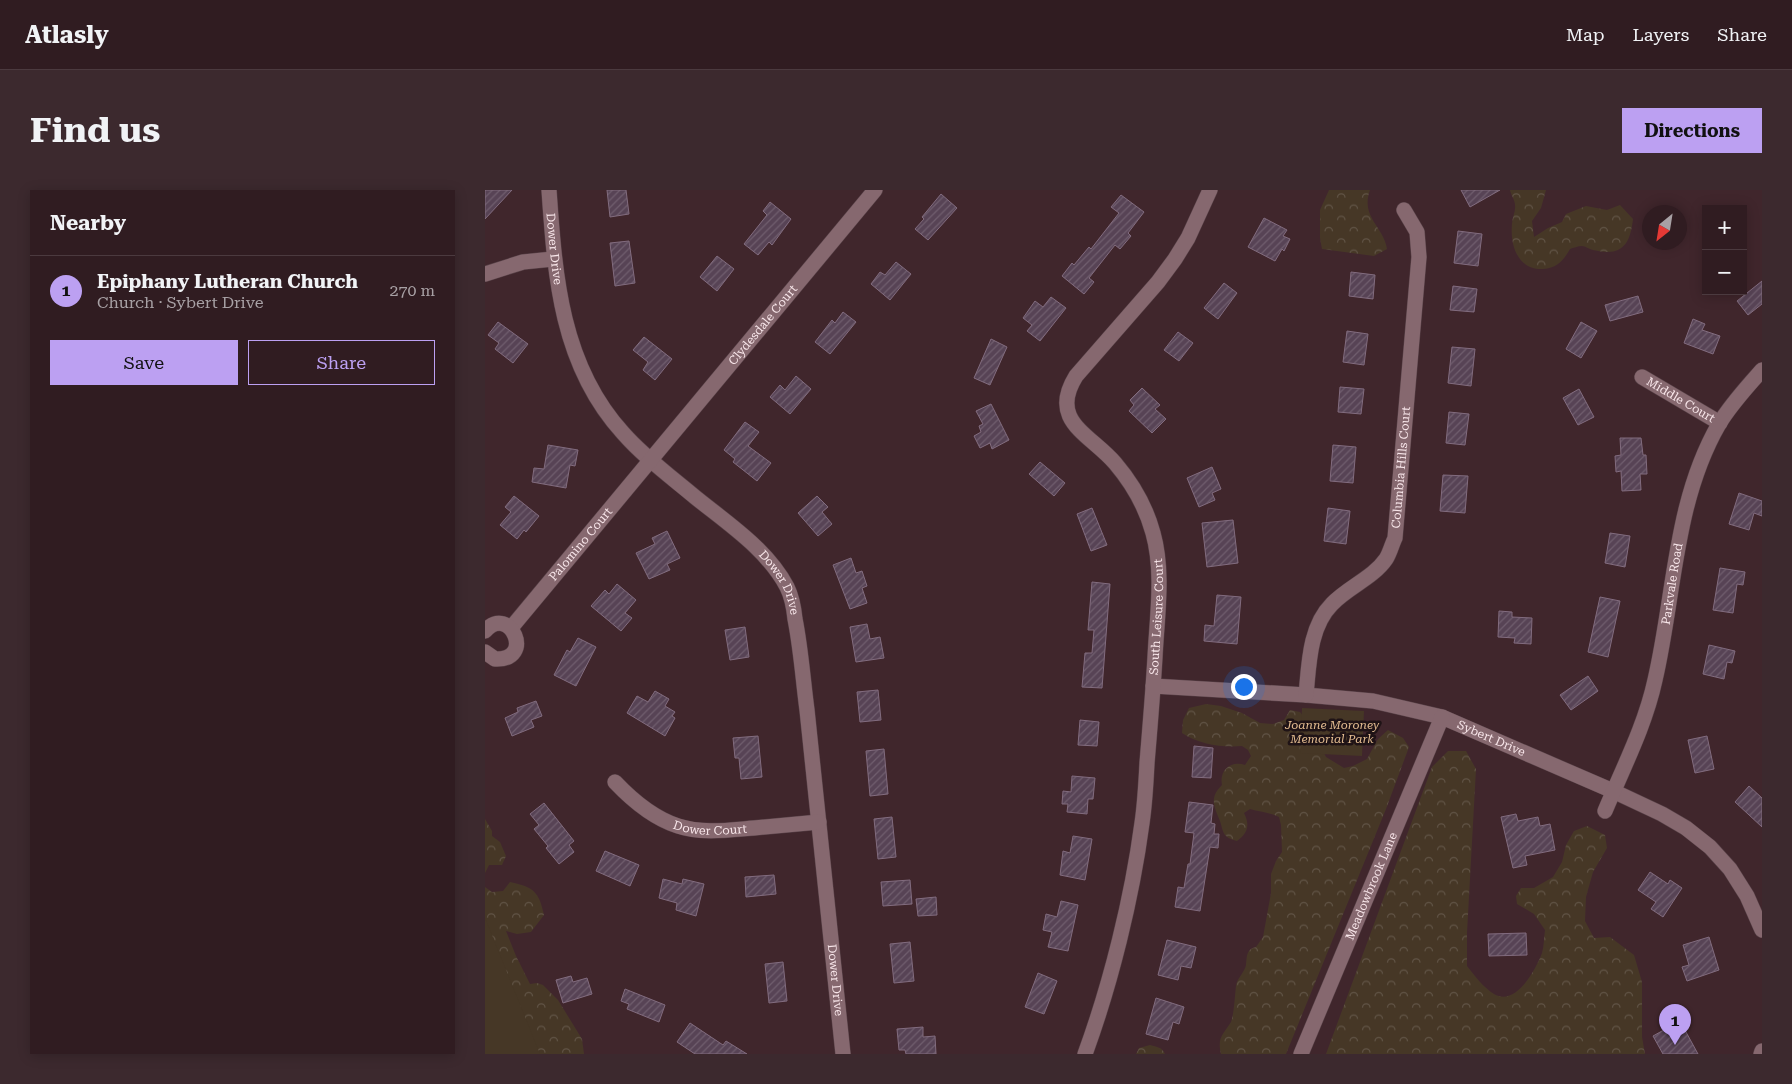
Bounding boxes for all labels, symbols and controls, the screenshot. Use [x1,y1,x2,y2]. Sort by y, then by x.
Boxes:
text: Atlasly [25,21,109,49]
text: Map [1566,24,1605,45]
text: Layers [1633,24,1689,45]
text: Share [1717,24,1767,45]
button: Directions [1622,108,1762,153]
text: Find us [30,110,160,151]
north arrow [1642,205,1687,250]
map controls [1702,205,1747,295]
button: + [1702,205,1747,250]
text: Nearby [50,211,126,235]
street label: Dower Drive [544,212,565,286]
button: − [1702,250,1747,295]
text: Epiphany Lutheran Church [97,270,358,293]
text: 1 [62,281,70,300]
text: 270 m [389,281,435,300]
street label: Clydesdale Court [726,282,800,368]
text: Church · Sybert Drive [97,293,263,312]
button: Save [50,340,238,385]
button: Share [248,340,435,385]
street label: Middle Court [1644,374,1718,426]
street label: Columbia Hills Court [1389,405,1413,529]
street label: Palomino Court [546,504,616,584]
street label: Parkvale Road [1659,542,1686,626]
street label: Dower Drive [756,547,802,616]
street label: South Leisure Court [1147,558,1166,676]
your location [1231,674,1257,700]
street label: Sybert Drive [1455,717,1528,759]
park label: Joanne Moroney Memorial Park [1284,718,1380,746]
street label: Dower Court [671,818,748,838]
street label: Meadowbrook Lane [1343,830,1400,942]
street label: Dower Drive [825,943,846,1017]
pin: 1 [1659,1004,1691,1045]

